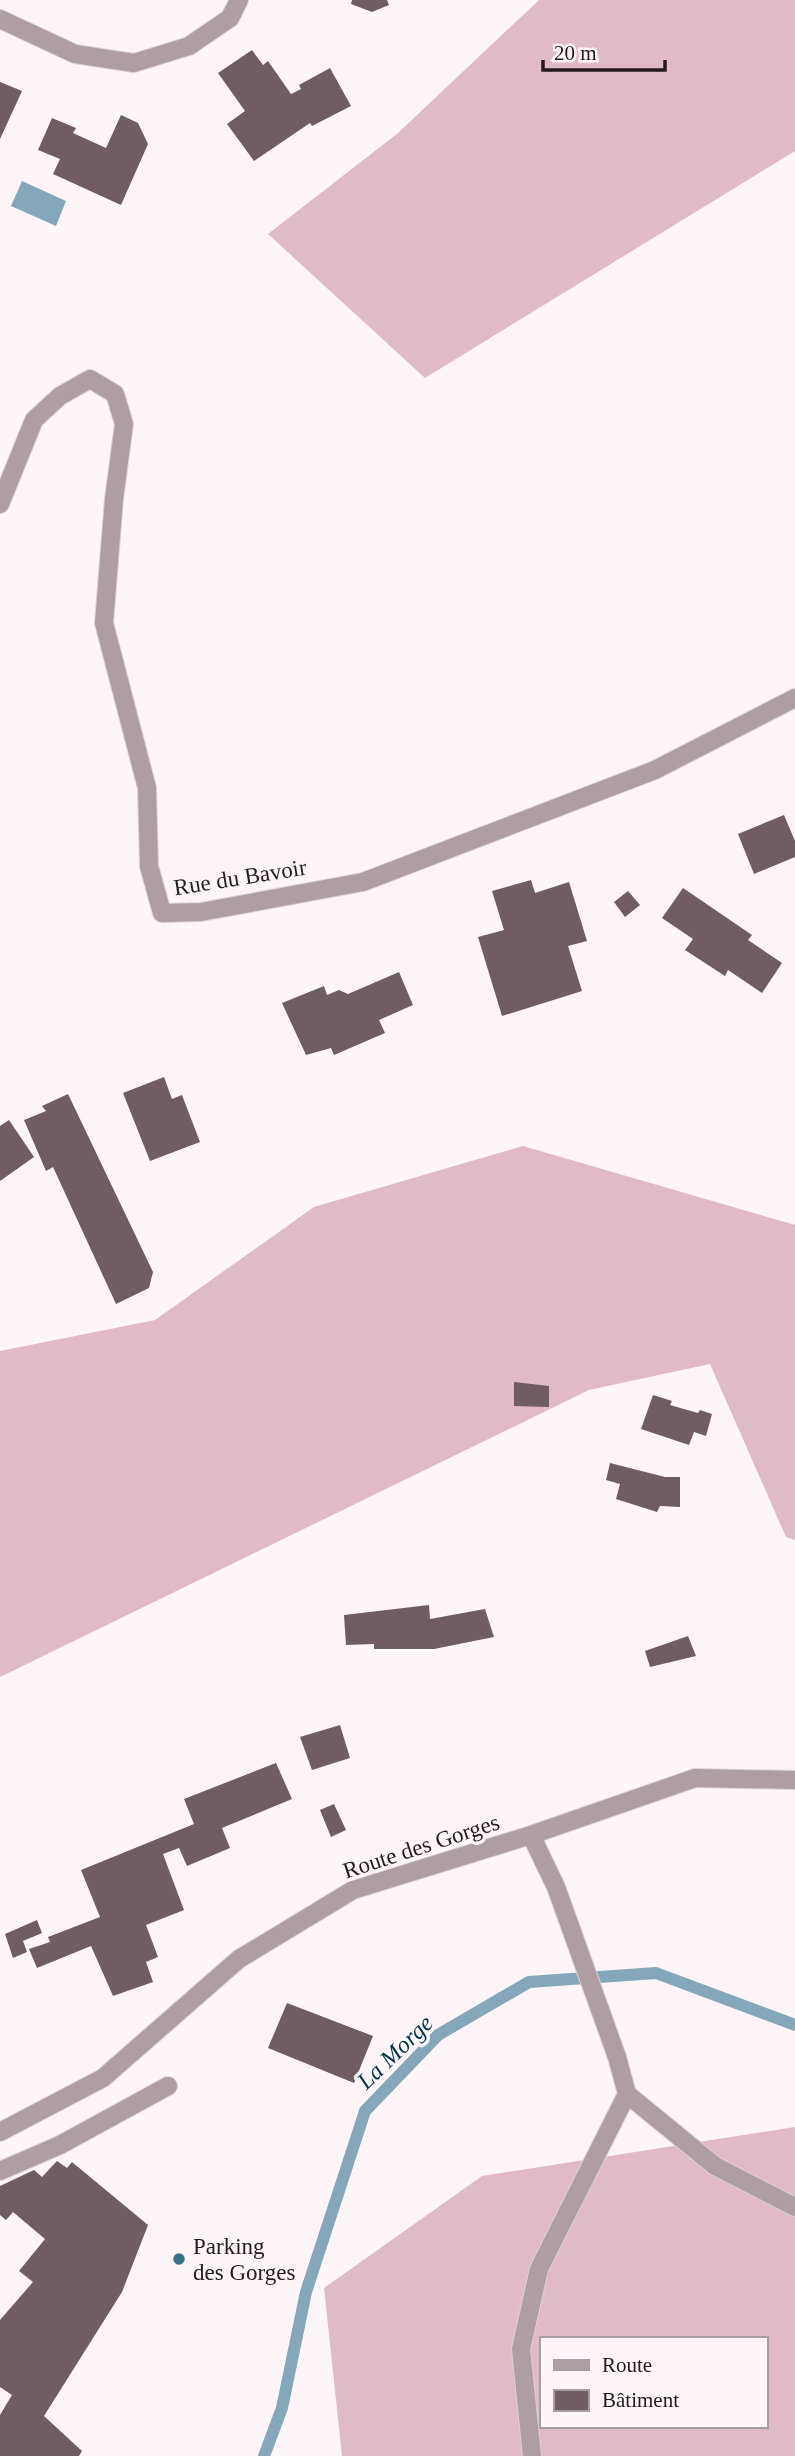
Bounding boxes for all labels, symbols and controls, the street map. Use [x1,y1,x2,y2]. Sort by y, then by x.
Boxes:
scale bar [543,28,666,72]
text: 20 m [554,41,597,65]
street label: Rue du Bavoir [172,855,309,900]
street label: Route des Gorges [340,1809,503,1884]
water label: La Morge [351,2010,438,2095]
place label: Parking des Gorges [193,2234,295,2285]
marker: Parking des Gorges [171,2251,187,2267]
legend [540,2337,767,2428]
text: Route [602,2353,652,2377]
text: Bâtiment [602,2388,679,2412]

